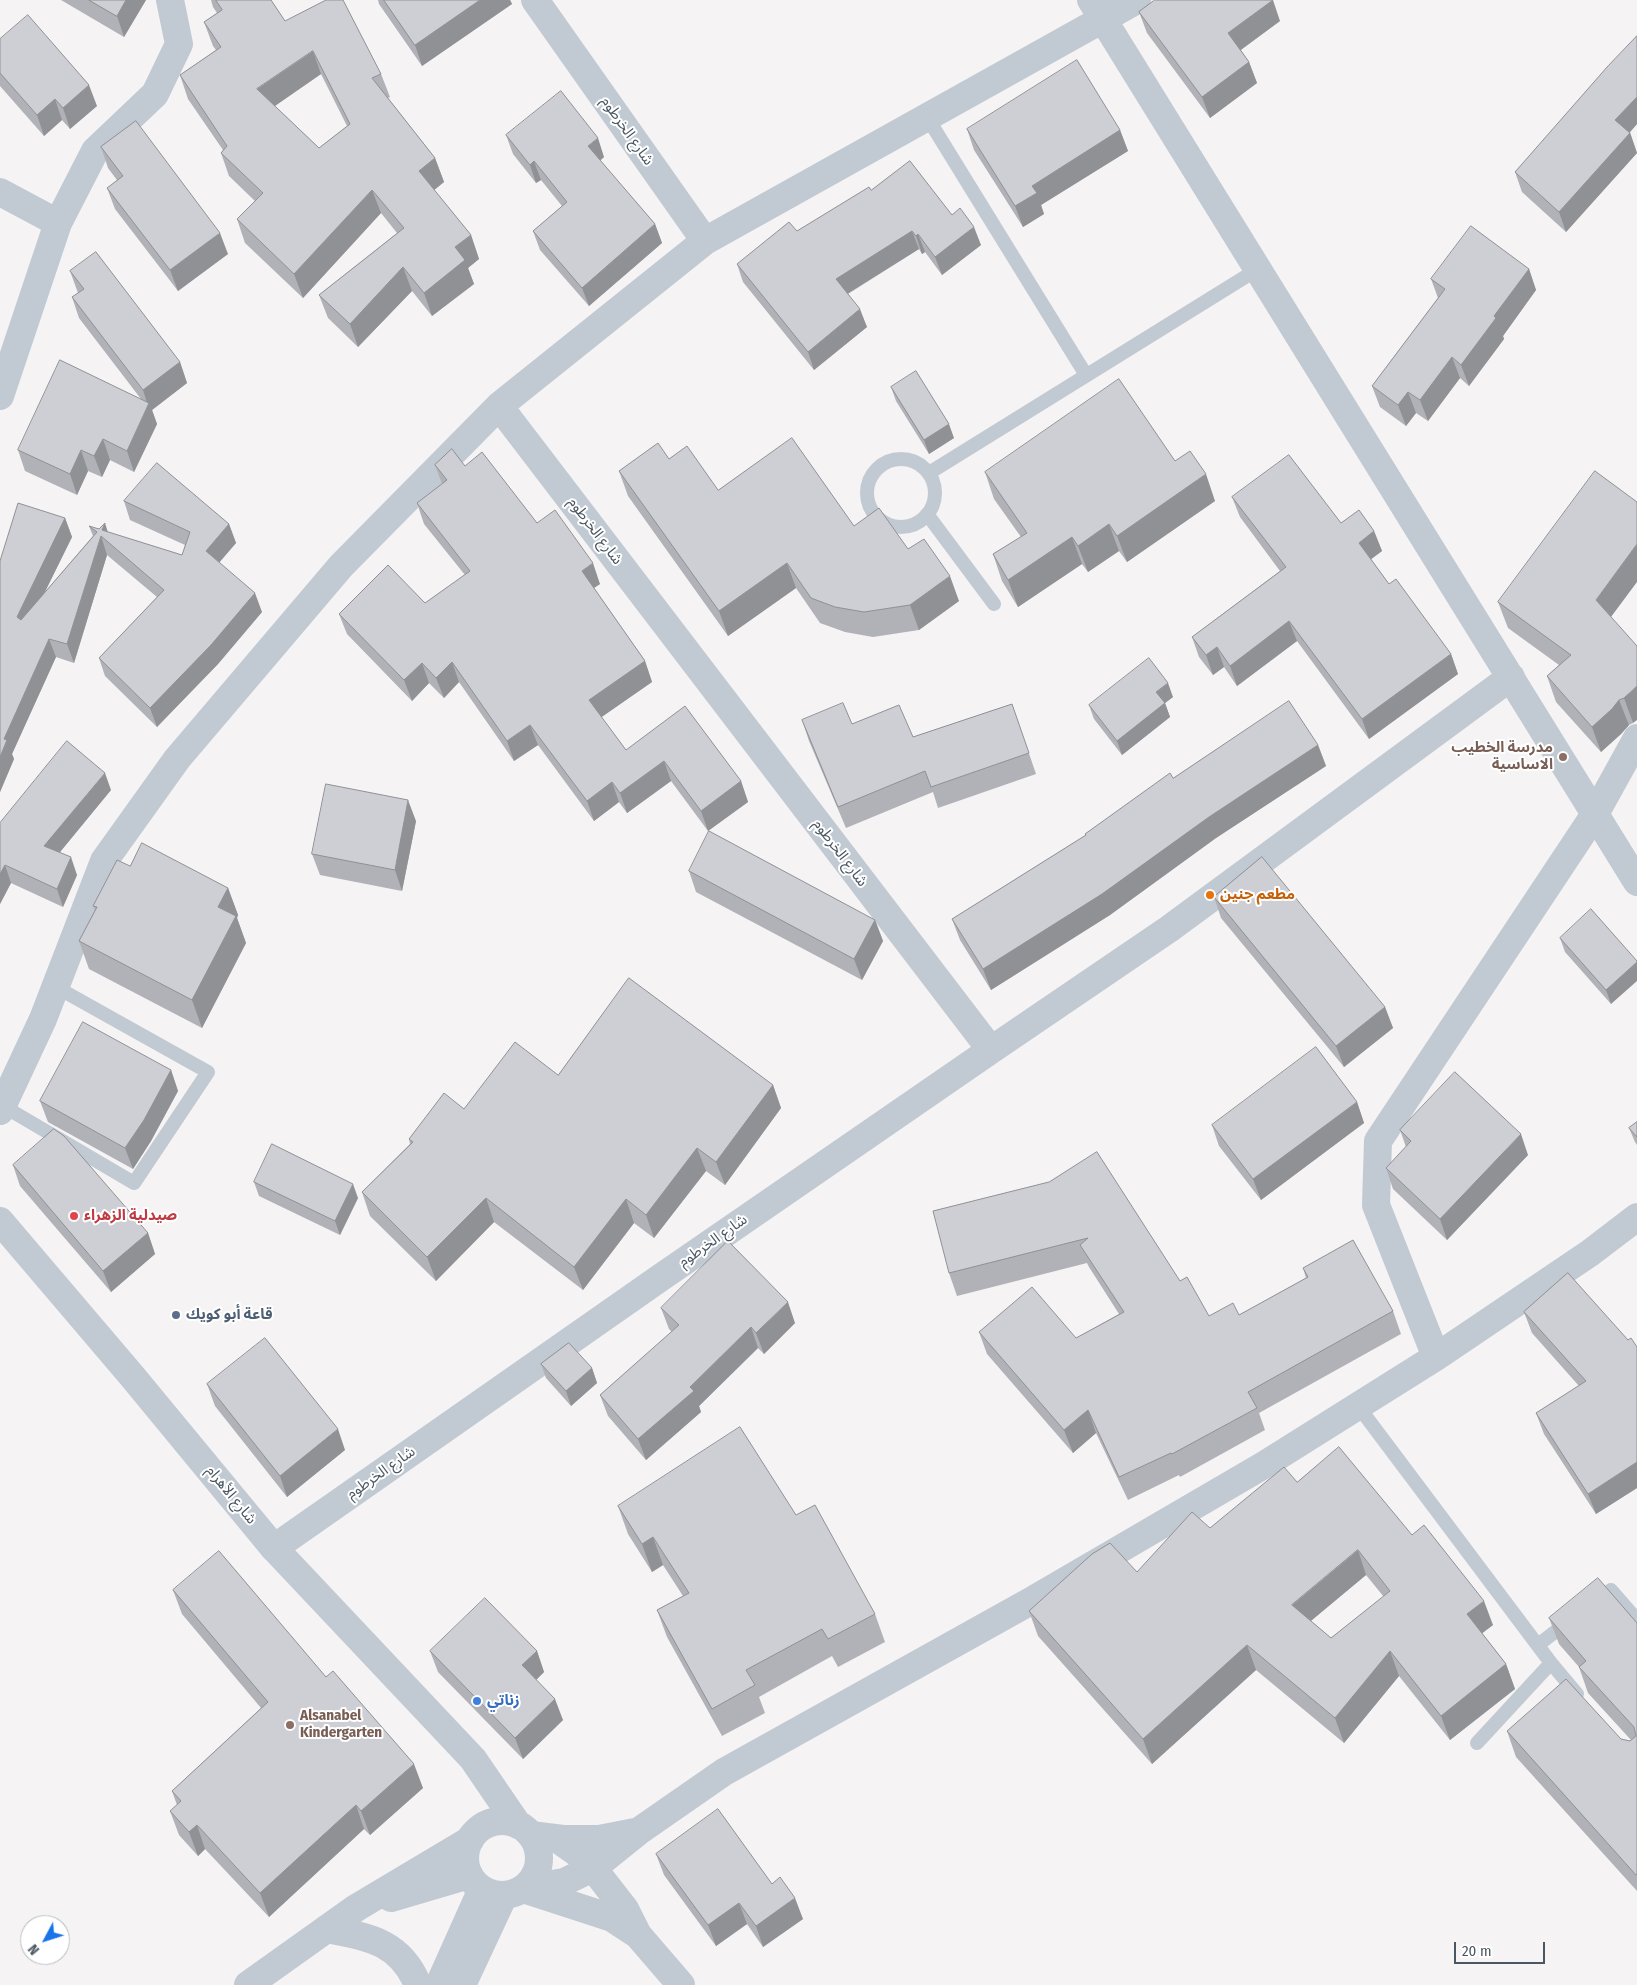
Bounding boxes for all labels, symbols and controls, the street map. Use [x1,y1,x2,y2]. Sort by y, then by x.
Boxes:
street label: شارع الخرطوم [597,93,657,169]
street label: شارع الخرطوم [564,494,626,568]
place label: مدرسة الخطيب الاساسية [1451,739,1553,774]
marker: مدرسة الخطيب الاساسية [1557,751,1569,763]
street label: شارع الخرطوم [809,816,871,890]
place label: مطعم جنين [1220,886,1295,904]
marker: مطعم جنين [1204,889,1216,901]
place label: صيدلية الزهراء [84,1207,177,1225]
marker: صيدلية الزهراء [68,1210,80,1222]
street label: شارع الخرطوم [675,1211,751,1271]
place label: قاعة أبو كويك [186,1306,273,1324]
marker: قاعة أبو كويك [170,1309,182,1321]
street label: شارع الخرطوم [343,1443,419,1503]
street label: شارع الأهرام [202,1462,260,1528]
place label: زناتي [487,1692,520,1710]
marker: زناتي [471,1695,483,1707]
place label: Alsanabel Kindergarten [300,1707,382,1742]
marker: Alsanabel Kindergarten [284,1719,296,1731]
north arrow [20,1915,70,1965]
scale bar [1457,1932,1548,1964]
text: N [25,1941,43,1958]
text: 20 m [1462,1942,1492,1960]

